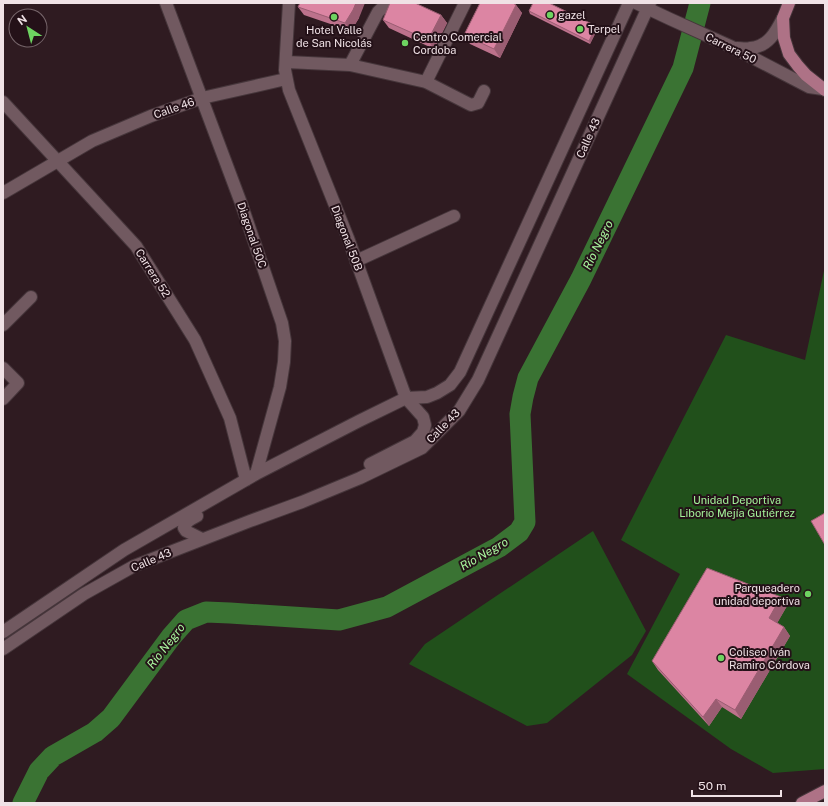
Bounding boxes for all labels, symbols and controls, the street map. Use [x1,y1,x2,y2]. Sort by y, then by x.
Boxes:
north arrow [8,8,48,48]
place label: gazel [558,9,586,21]
marker: gazel [545,10,555,20]
marker: Hotel Valle de San Nicolás [329,12,339,22]
text: N [15,13,29,27]
place label: Terpel [588,23,620,35]
place label: Hotel Valle de San Nicolás [296,24,372,49]
marker: Terpel [575,24,585,34]
place label: Centro Comercial Cordoba [413,31,502,56]
street label: Carrera 50 [704,31,759,66]
marker: Centro Comercial Cordoba [400,38,410,48]
street label: Calle 46 [152,95,196,121]
street label: Calle 43 [574,116,602,160]
street label: Diagonal 50C [235,200,269,270]
street label: Diagonal 50B [329,204,365,272]
water label: Río Negro [580,218,616,272]
street label: Carrera 52 [133,247,173,300]
street label: Calle 43 [424,407,462,445]
park label: Unidad Deportiva Liborio Mejía Gutiérrez [679,494,795,519]
water label: Río Negro [457,534,511,573]
street label: Calle 43 [129,546,173,574]
place label: Parqueadero unidad deportiva [715,582,800,607]
marker: Parqueadero unidad deportiva [803,589,813,599]
water label: Río Negro [144,620,188,671]
place label: Coliseo Iván Ramiro Córdova [729,646,810,671]
marker: Coliseo Iván Ramiro Córdova [716,653,726,663]
scale bar [692,772,781,798]
text: 50 m [698,779,726,793]

